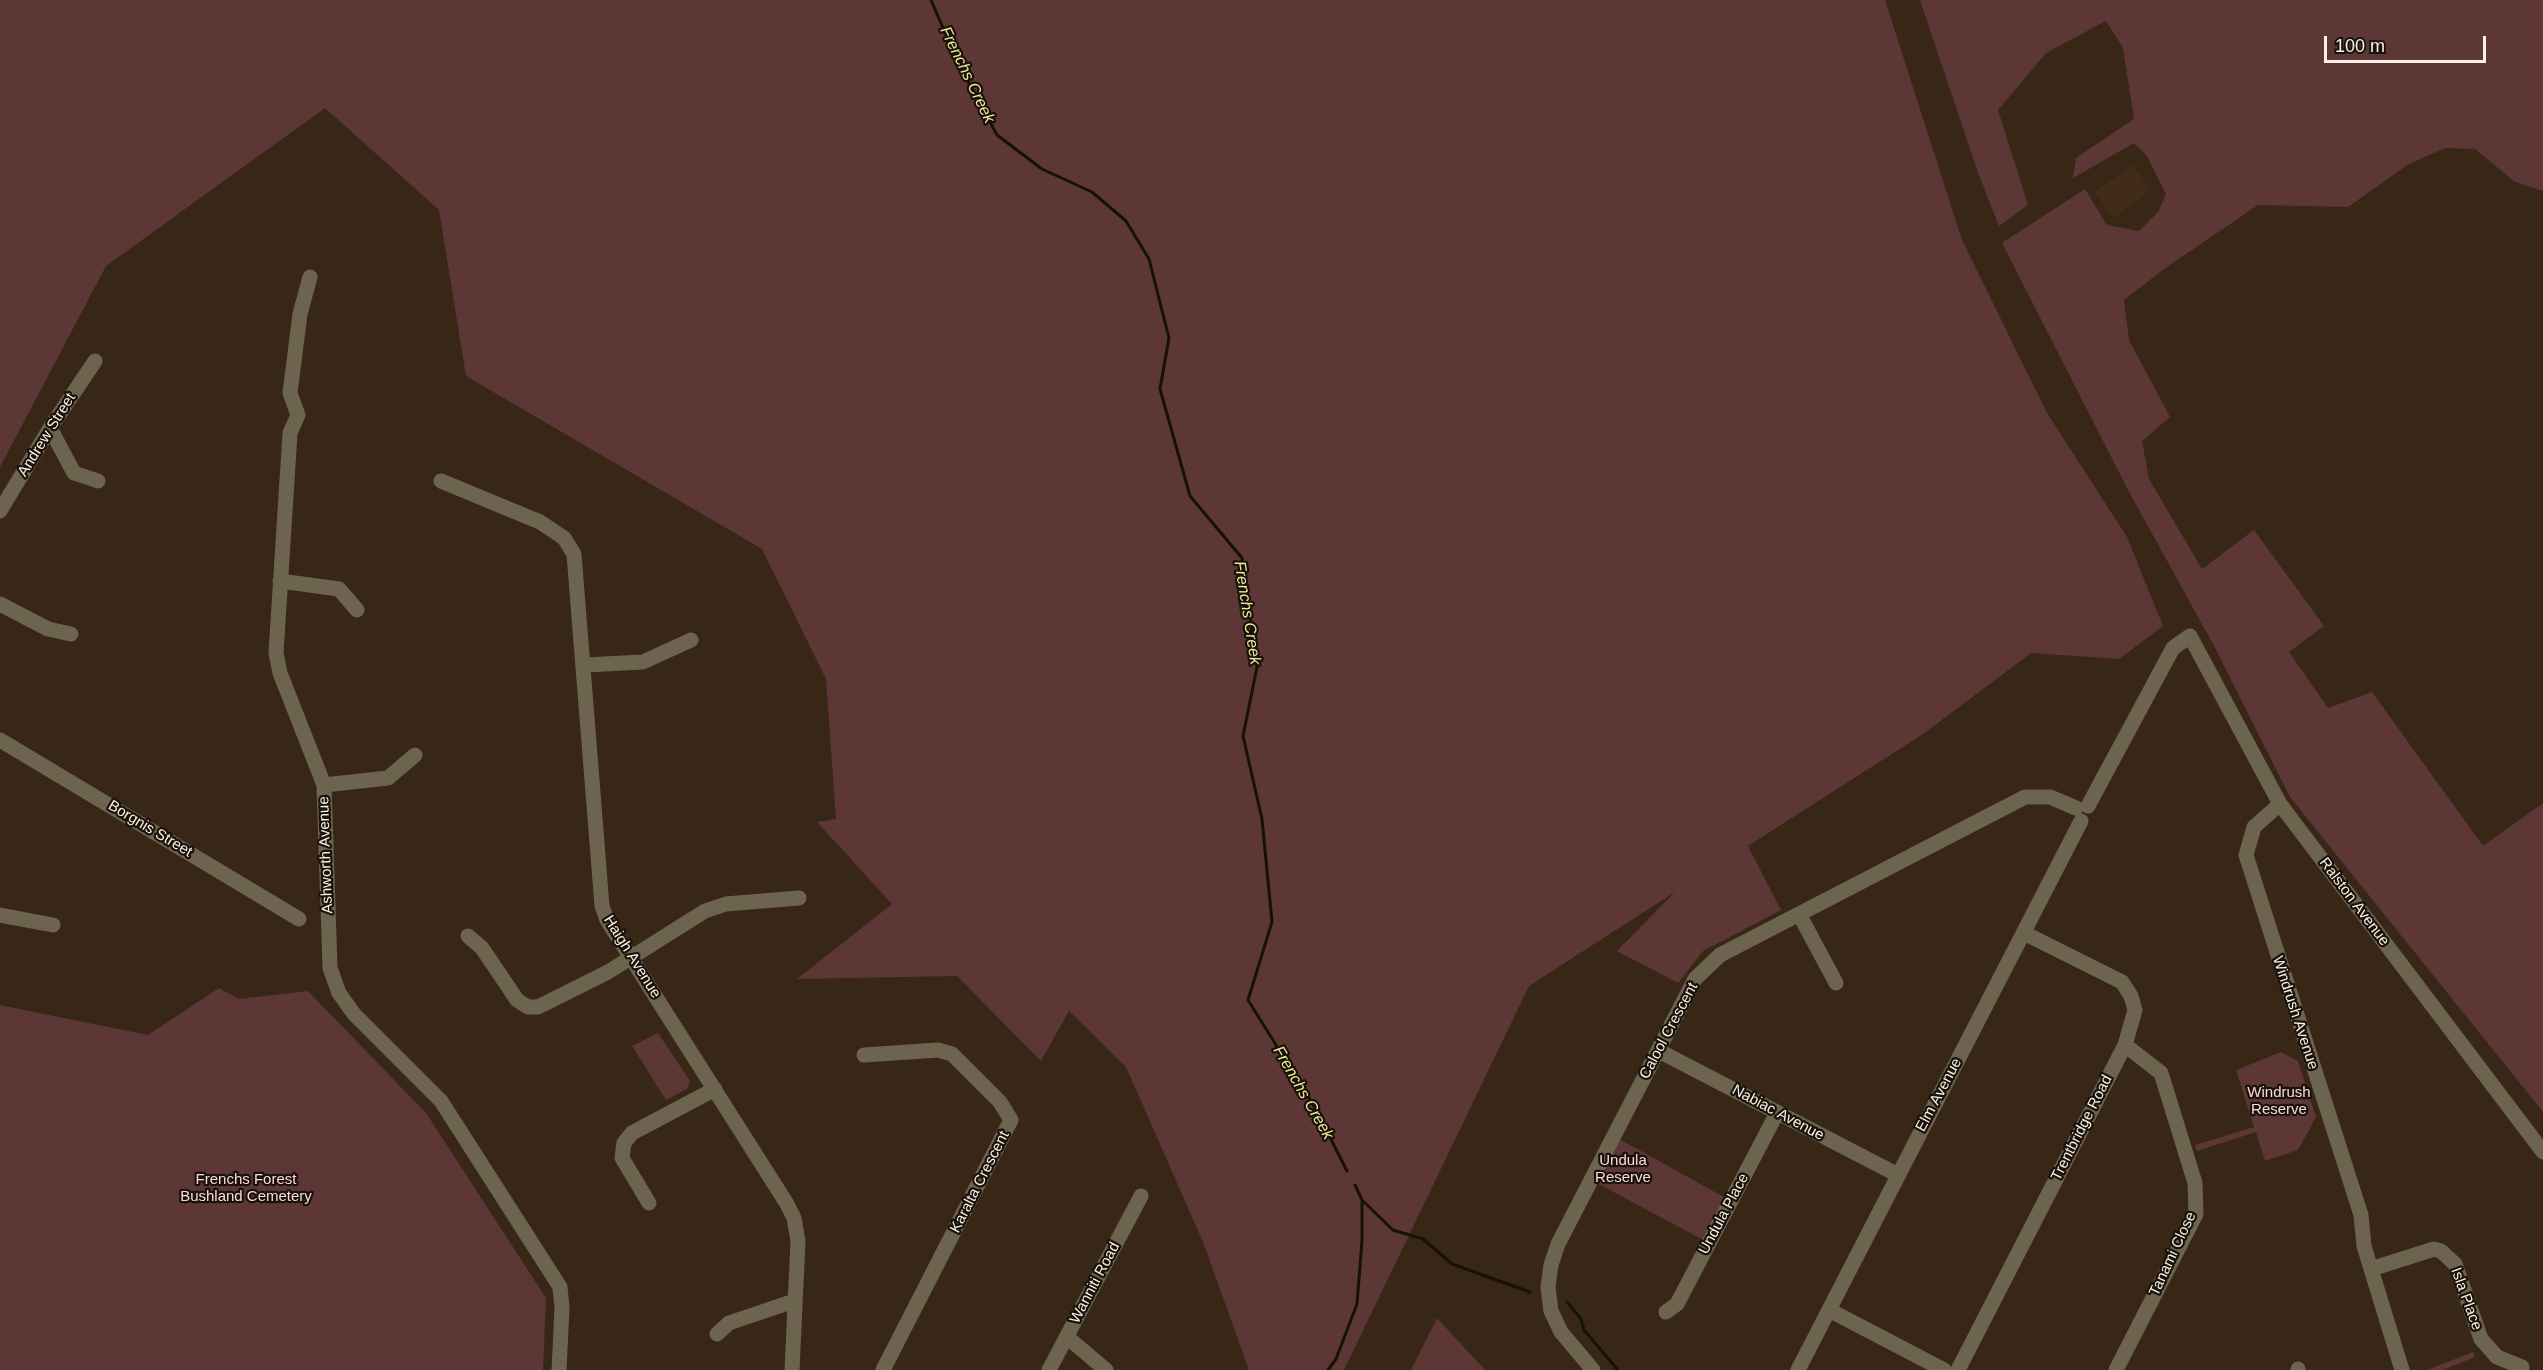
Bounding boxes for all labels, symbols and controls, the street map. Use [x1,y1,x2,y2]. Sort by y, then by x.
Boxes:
water label: Frenchs Creek [935,24,999,126]
scale bar [2327,24,2489,62]
text: 100 m [2335,36,2385,56]
street label: Andrew Street [14,390,80,480]
water label: Frenchs Creek [1229,560,1265,666]
street label: Ashworth Avenue [315,796,337,914]
street label: Borgnis Street [105,797,195,861]
street label: Ralston Avenue [2315,854,2393,950]
street label: Haigh Avenue [599,912,665,1002]
street label: Windrush Avenue [2268,954,2322,1072]
street label: Calool Crescent [1636,980,1702,1082]
water label: Frenchs Creek [1268,1043,1338,1143]
street label: Elm Avenue [1912,1055,1966,1135]
street label: Trentbridge Road [2048,1072,2116,1184]
street label: Nabiac Avenue [1729,1081,1827,1145]
park label: Windrush Reserve [2247,1084,2311,1119]
street label: Karalta Crescent [947,1128,1013,1236]
park label: Undula Reserve [1595,1152,1651,1187]
street label: Undula Place [1695,1170,1753,1258]
park label: Frenchs Forest Bushland Cemetery [180,1171,312,1206]
street label: Tanami Close [2146,1209,2200,1299]
street label: Wanniti Road [1066,1239,1124,1327]
street label: Isla Place [2446,1265,2486,1333]

